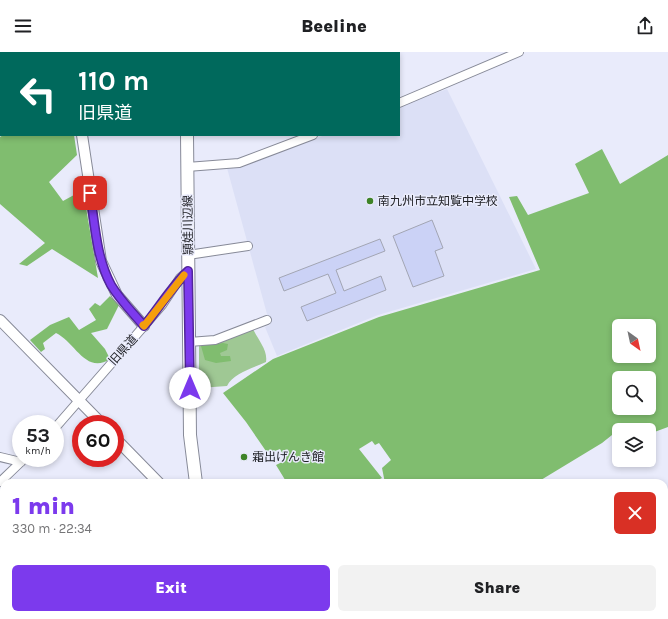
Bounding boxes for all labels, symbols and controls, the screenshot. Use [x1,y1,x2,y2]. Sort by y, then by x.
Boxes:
icon: menu [12,15,34,37]
text: Beeline [301,15,367,37]
icon: share [634,15,656,37]
text: 110 m [78,64,149,97]
icon: left [12,68,64,120]
text: 旧県道 [78,102,132,124]
pin [73,176,107,210]
icon: arrive [79,182,101,204]
place label: 南九州市立知覧中学校 [378,194,498,208]
street label: 頴娃川辺線 [180,195,196,255]
marker: 南九州市立知覧中学校 [365,196,375,206]
north arrow [612,319,656,363]
map controls [612,319,656,467]
street label: 旧県道 [106,332,140,368]
position arrow [169,367,211,409]
button: search [612,371,656,415]
speed limit sign: 60 [72,415,124,467]
button: layers [612,423,656,467]
text: 53 [26,424,50,447]
text: km/h [25,445,51,457]
place label: 霜出げんき館 [252,450,324,464]
marker: 霜出げんき館 [239,452,249,462]
text: 1 min [12,492,75,520]
button: close [614,492,656,534]
text: 330 m · 22:34 [12,521,92,536]
button: Exit [12,565,330,611]
button: Share [338,565,656,611]

